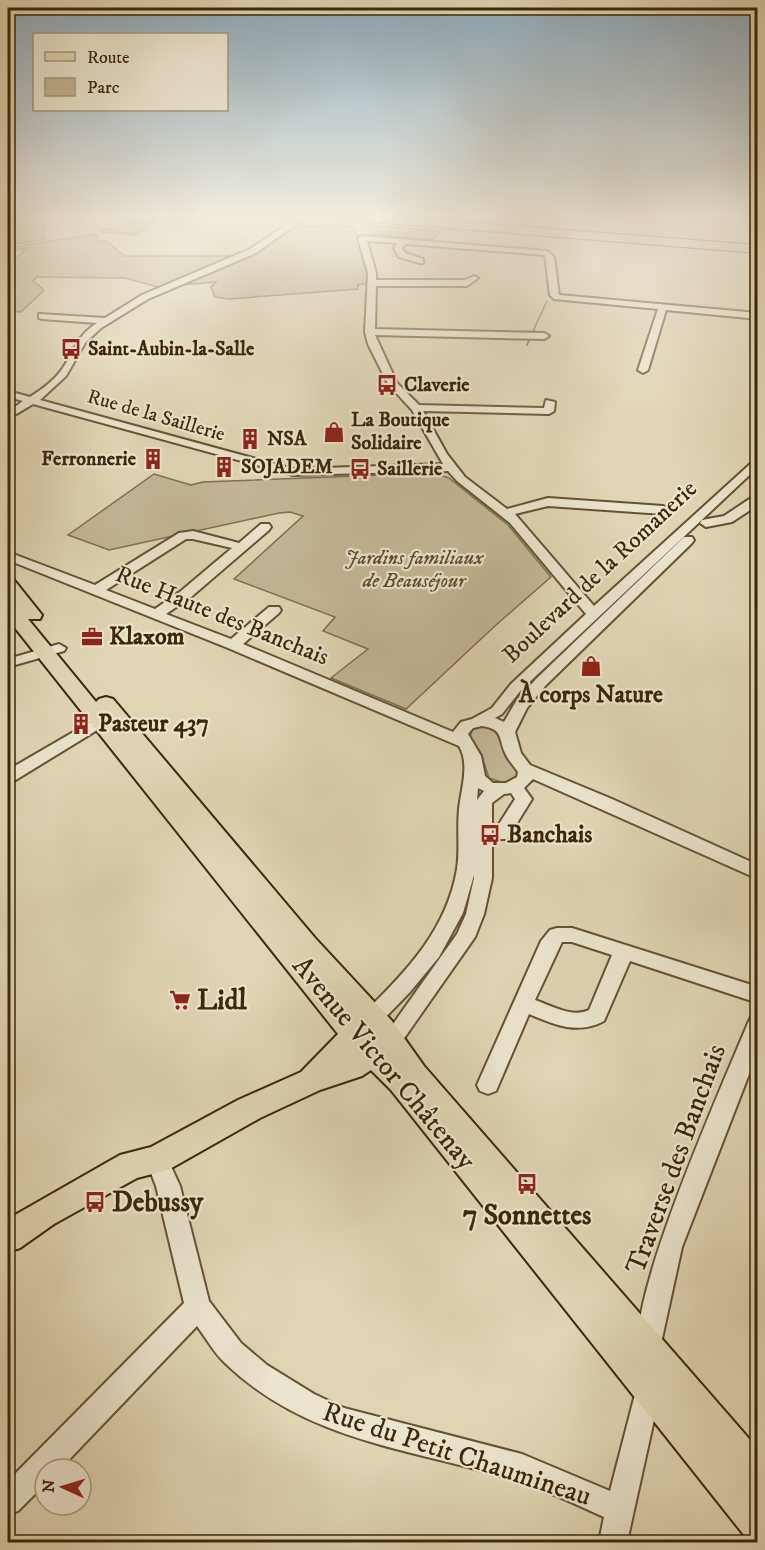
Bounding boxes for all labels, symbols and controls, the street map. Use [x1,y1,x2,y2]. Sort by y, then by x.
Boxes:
legend [33,33,228,111]
text: Route [87,47,130,69]
text: Parc [87,77,120,99]
bus stop icon: Saint-Aubin-la-Salle [59,337,83,361]
place label: Saint-Aubin-la-Salle [88,337,255,362]
bus stop icon: Claverie [375,373,399,397]
place label: Claverie [404,373,470,398]
street label: Rue de la Saillerie [84,384,228,448]
place label: La Boutique Solidaire [351,408,450,456]
shop icon: La Boutique Solidaire [322,420,346,444]
building icon: NSA [238,427,262,451]
place label: NSA [267,427,308,452]
place label: Ferronnerie [41,447,137,472]
building icon: Ferronnerie [141,447,165,471]
building icon: SOJADEM [212,455,236,479]
place label: SOJADEM [241,455,333,480]
bus stop icon: Saillerie [348,457,372,481]
place label: Saillerie [377,457,443,482]
street label: Boulevard de la Romanerie [496,474,704,670]
park label: Jardins familiaux de Beauséjour [345,546,485,594]
street label: Rue Haute des Banchais [111,559,333,673]
place label: Klaxom [109,622,185,652]
office icon: Klaxom [80,625,104,649]
shop icon: À corps Nature [579,654,603,678]
place label: À corps Nature [518,679,663,710]
place label: Pasteur 437 [98,709,209,739]
building icon: Pasteur 437 [69,712,93,736]
place label: Banchais [507,820,592,850]
bus stop icon: Banchais [478,823,502,847]
street label: Avenue Victor Châtenay [285,949,484,1177]
place label: Lidl [197,983,247,1018]
supermarket icon: Lidl [168,988,192,1012]
street label: Traverse des Banchais [618,1039,734,1279]
bus stop icon: 7 Sonnettes [515,1172,539,1196]
place label: Debussy [112,1185,204,1220]
bus stop icon: Debussy [83,1190,107,1214]
place label: 7 Sonnettes [463,1198,592,1233]
street label: Rue du Petit Chaumineau [318,1394,596,1514]
north arrow [33,1457,93,1517]
text: N [39,1479,59,1493]

